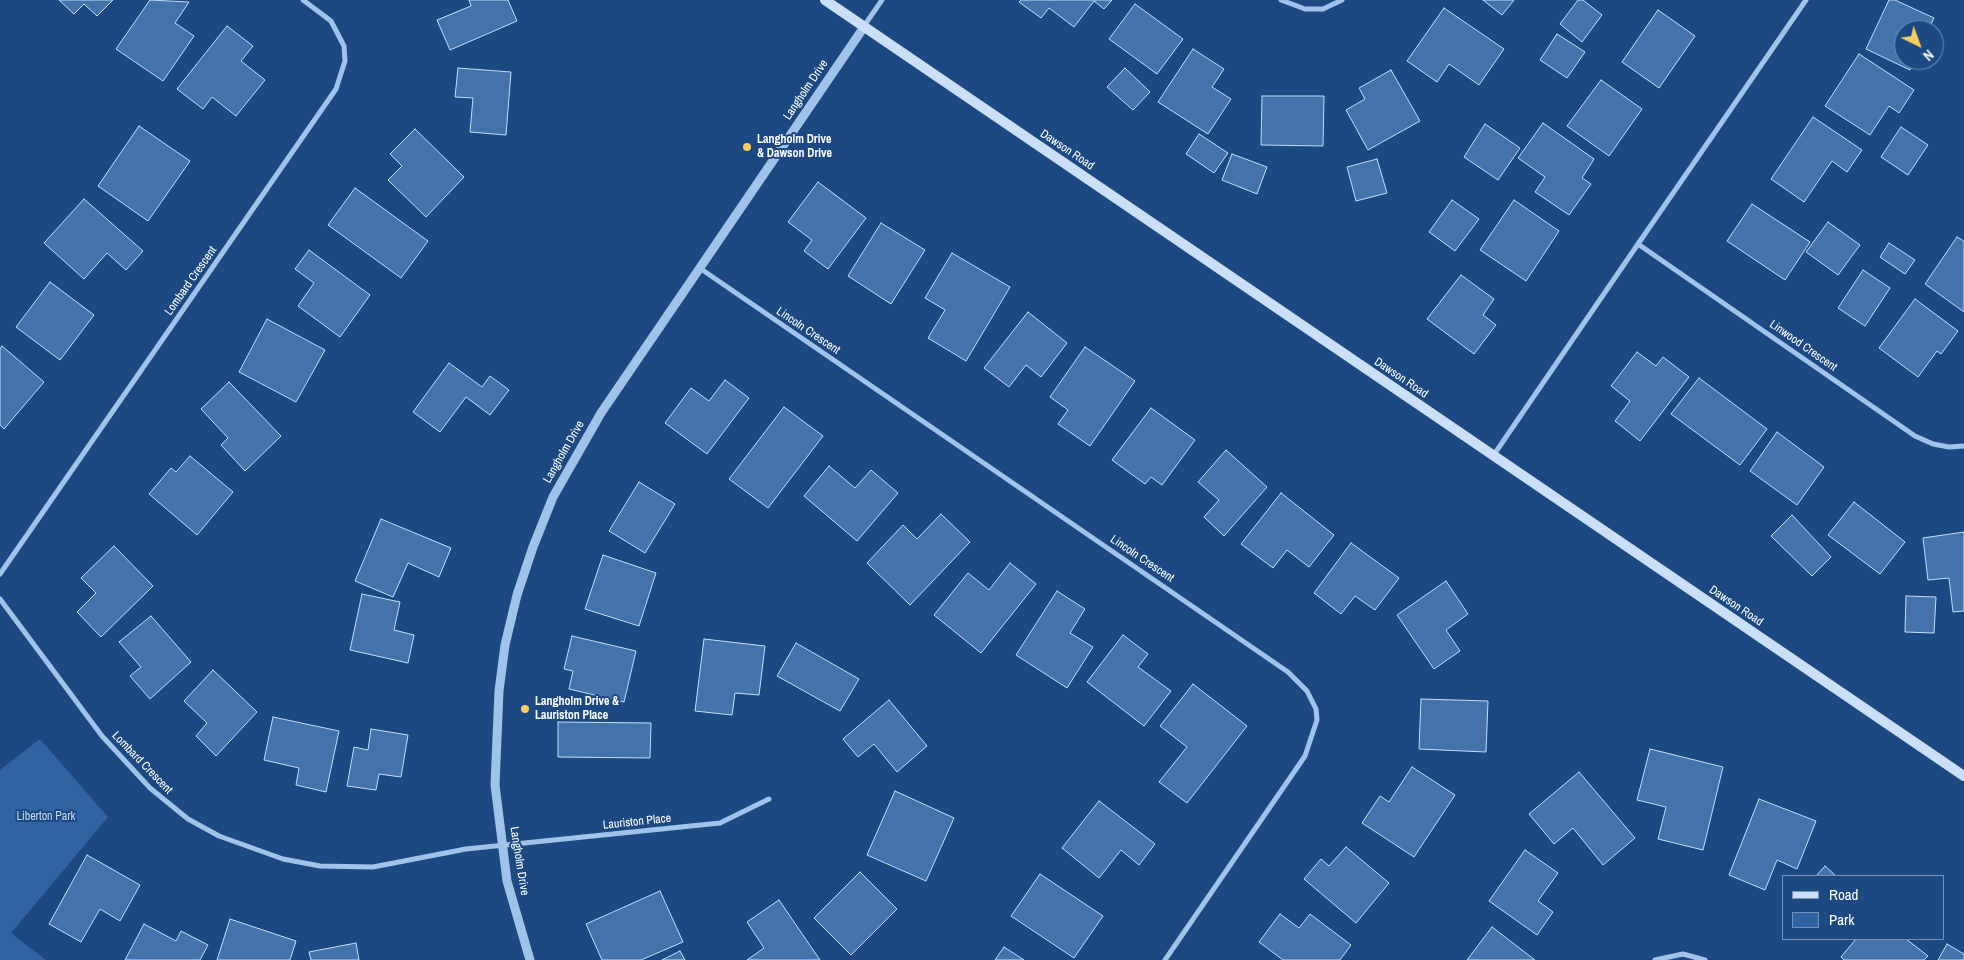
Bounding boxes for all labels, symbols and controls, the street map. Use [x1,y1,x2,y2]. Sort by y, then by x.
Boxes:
north arrow [1894,20,1944,70]
text: N [1919,46,1937,65]
street label: Langholm Drive [781,57,831,123]
street label: Dawson Road [1037,127,1097,173]
place label: Langholm Drive & Dawson Drive [757,133,832,161]
marker: Langholm Drive & Dawson Drive [741,141,753,153]
street label: Lombard Crescent [162,244,220,318]
street label: Lincoln Crescent [773,304,843,358]
street label: Linwood Crescent [1766,317,1840,375]
street label: Dawson Road [1371,355,1431,401]
street label: Langholm Drive [540,418,588,486]
street label: Lincoln Crescent [1107,532,1177,586]
street label: Dawson Road [1706,583,1766,629]
place label: Langholm Drive & Lauriston Place [535,695,619,723]
marker: Langholm Drive & Lauriston Place [519,703,531,715]
street label: Lombard Crescent [109,729,175,797]
park label: Liberton Park [16,810,76,824]
street label: Lauriston Place [602,811,672,833]
street label: Langholm Drive [506,826,532,896]
legend [1782,875,1944,940]
text: Road [1829,884,1858,905]
text: Park [1829,909,1854,930]

